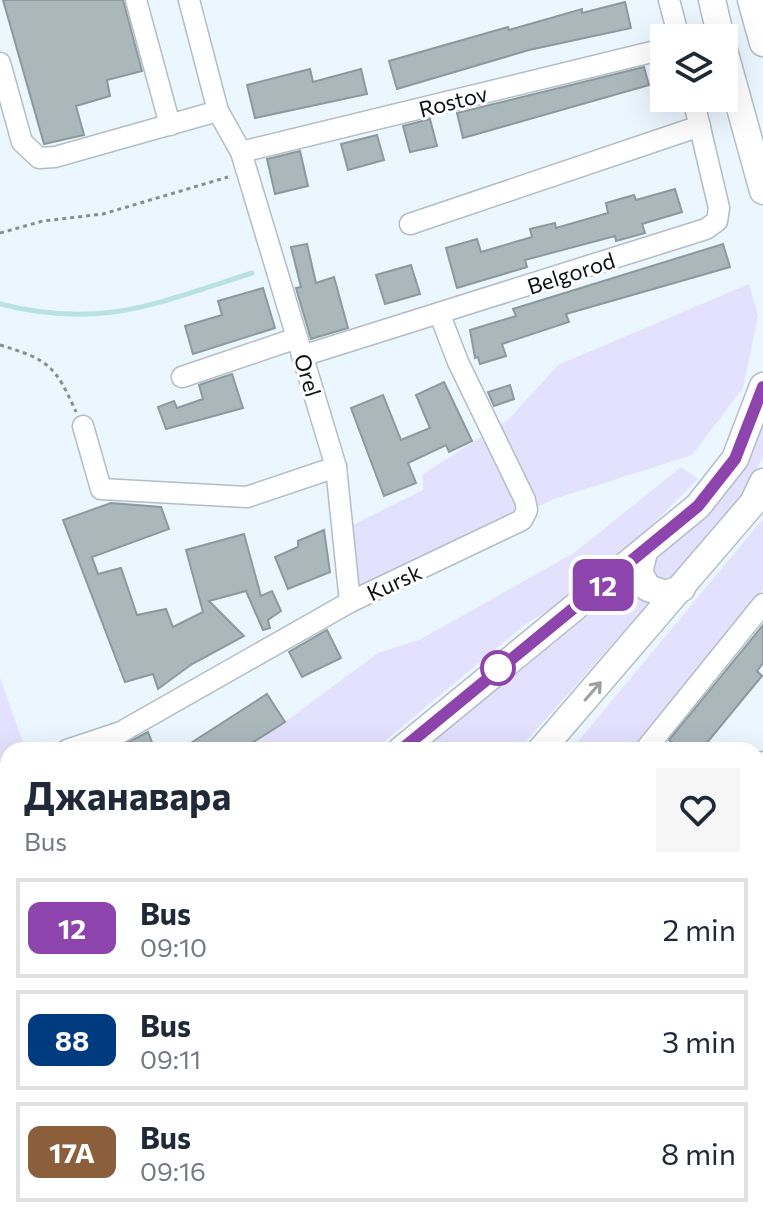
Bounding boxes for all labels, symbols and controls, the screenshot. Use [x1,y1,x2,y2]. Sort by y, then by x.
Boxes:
map controls [650,24,738,112]
button: layers [650,24,738,112]
street label: Rostov [416,79,490,123]
street label: Belgorod [524,246,618,300]
street label: Orel [289,350,327,400]
street label: Kursk [362,558,426,606]
line badge: 12 [567,559,639,611]
text: 12 [589,568,617,602]
unlabelled marker [481,651,515,685]
one-way arrow [584,682,602,702]
button: heart [656,768,740,852]
text: Джанавара [24,771,231,818]
text: Bus [24,825,67,856]
text: Bus [140,894,191,931]
text: 2 min [663,910,736,947]
text: 12 [58,911,86,945]
text: 09:10 [140,931,207,962]
text: Bus [140,1006,191,1043]
text: 3 min [662,1022,736,1059]
text: 88 [55,1023,89,1057]
text: 09:11 [140,1043,201,1074]
text: Bus [140,1118,191,1155]
text: 8 min [661,1134,736,1171]
text: 17А [49,1135,95,1169]
text: 09:16 [140,1155,206,1186]

